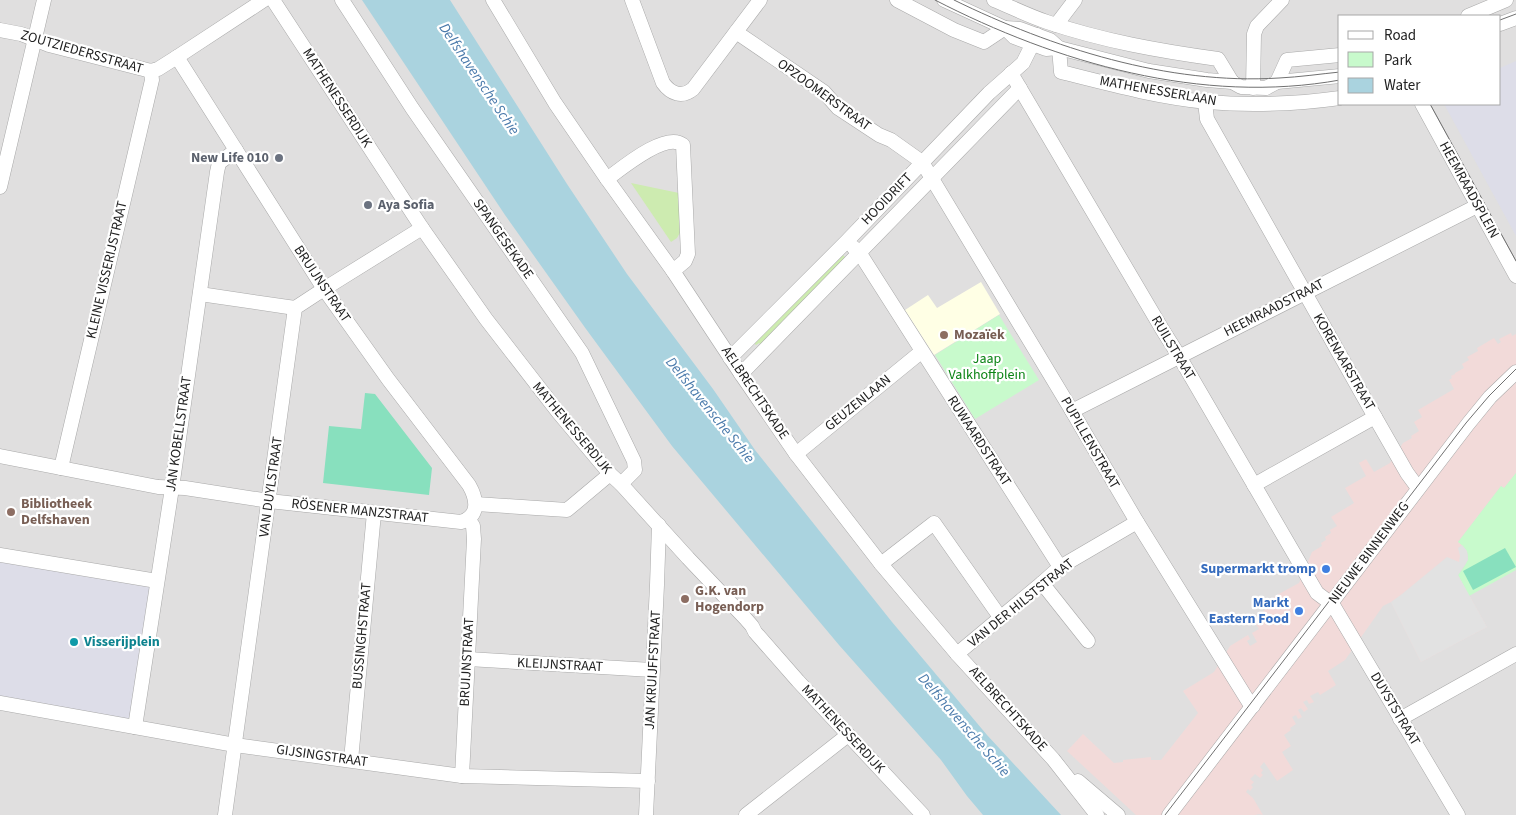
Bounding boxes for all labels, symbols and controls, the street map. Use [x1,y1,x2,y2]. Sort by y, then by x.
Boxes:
legend [1338,15,1501,105]
water label: Delfshavensche Schie [434,19,524,139]
street label: ZOUTZIEDERSSTRAAT [18,25,146,79]
text: Road [1384,25,1416,46]
street label: MATHENESSERDIJK [297,44,377,152]
text: Park [1384,50,1413,71]
street label: OPZOOMERSTRAAT [773,54,875,136]
street label: MATHENESSERLAAN [1098,71,1218,111]
text: Water [1384,75,1421,96]
street label: HEEMRAADSPLEIN [1434,138,1504,242]
place label: New Life 010 [191,148,269,168]
marker: New Life 010 [273,152,285,164]
street label: HOOIDRIFT [857,168,917,230]
place label: Aya Sofia [377,195,434,215]
street label: SPANGESEKADE [468,195,538,283]
street label: KLEINE VISSERIJSTRAAT [81,199,133,341]
marker: Aya Sofia [362,199,374,211]
street label: BRUIJNSTRAAT [289,241,355,327]
street label: HEEMRAADSTRAAT [1220,274,1328,342]
street label: KORENAARSTRAAT [1308,310,1380,415]
street label: RUILSTRAAT [1146,312,1200,384]
place label: Mozaïek [954,325,1005,345]
marker: Mozaïek [938,329,950,341]
street label: AELBRECHTSKADE [716,342,794,444]
park label: Jaap Valkhoffplein [948,349,1026,385]
water label: Delfshavensche Schie [661,352,759,468]
street label: GEUZENLAAN [821,370,895,436]
street label: JAN KOBELLSTRAAT [161,374,197,493]
street label: MATHENESSERDIJK [527,378,617,479]
street label: RUWAARDSTRAAT [942,392,1016,491]
street label: PUPILLENSTRAAT [1056,393,1125,493]
street label: VAN DUYLSTRAAT [254,435,288,539]
place label: Bibliotheek Delfshaven [21,494,92,530]
street label: RÖSENER MANZSTRAAT [290,494,430,528]
street label: NIEUWE BINNENWEG [1324,498,1414,608]
marker: Bibliotheek Delfshaven [5,506,17,518]
street label: VAN DER HILSTSTRAAT [964,554,1079,652]
place label: Supermarkt tromp [1201,559,1316,579]
marker: Supermarkt tromp [1320,563,1332,575]
street label: BUSSINGHSTRAAT [347,581,377,690]
place label: G.K. van Hogendorp [695,581,764,617]
marker: G.K. van Hogendorp [679,593,691,605]
place label: Markt Eastern Food [1209,593,1290,629]
marker: Markt Eastern Food [1293,605,1305,617]
street label: JAN KRUIJFFSTRAAT [640,609,666,730]
street label: BRUIJNSTRAAT [455,616,479,707]
place label: Visserijplein [83,632,160,652]
marker: Visserijplein [68,636,80,648]
street label: KLEIJNSTRAAT [516,653,604,677]
street label: AELBRECHTSKADE [964,662,1052,756]
street label: DUYSTSTRAAT [1365,668,1425,750]
water label: Delfshavensche Schie [913,669,1015,781]
street label: MATHENESSERDIJK [797,680,890,778]
street label: GIJSINGSTRAAT [275,740,370,772]

